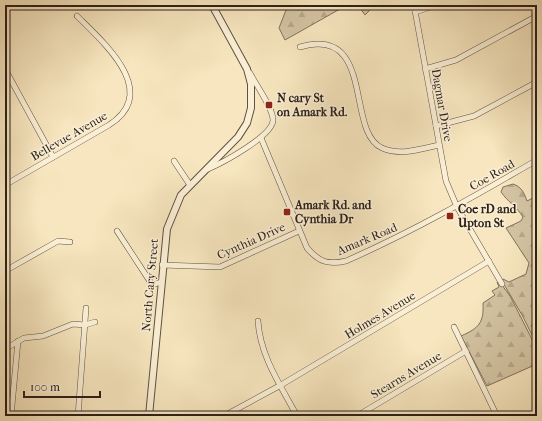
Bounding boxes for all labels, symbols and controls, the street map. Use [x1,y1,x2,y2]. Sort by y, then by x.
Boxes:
street label: Dagmar Drive [429,68,455,143]
place label: N cary St on Amark Rd. [277,91,348,119]
marker: N cary St on Amark Rd. [264,100,274,110]
street label: Bellevue Avenue [28,108,110,164]
street label: Coe Road [467,156,517,193]
place label: Amark Rd. and Cynthia Dr [294,198,372,227]
place label: Coe rD and Upton St [457,202,517,231]
marker: Amark Rd. and Cynthia Dr [282,207,292,217]
marker: Coe rD and Upton St [445,211,455,221]
street label: Cynthia Drive [215,220,287,262]
street label: Amark Road [334,220,400,258]
street label: North Cary Street [139,237,161,332]
street label: Holmes Avenue [342,288,418,342]
street label: Stearns Avenue [368,348,444,402]
scale bar [24,373,100,399]
text: 100 m [30,380,60,394]

